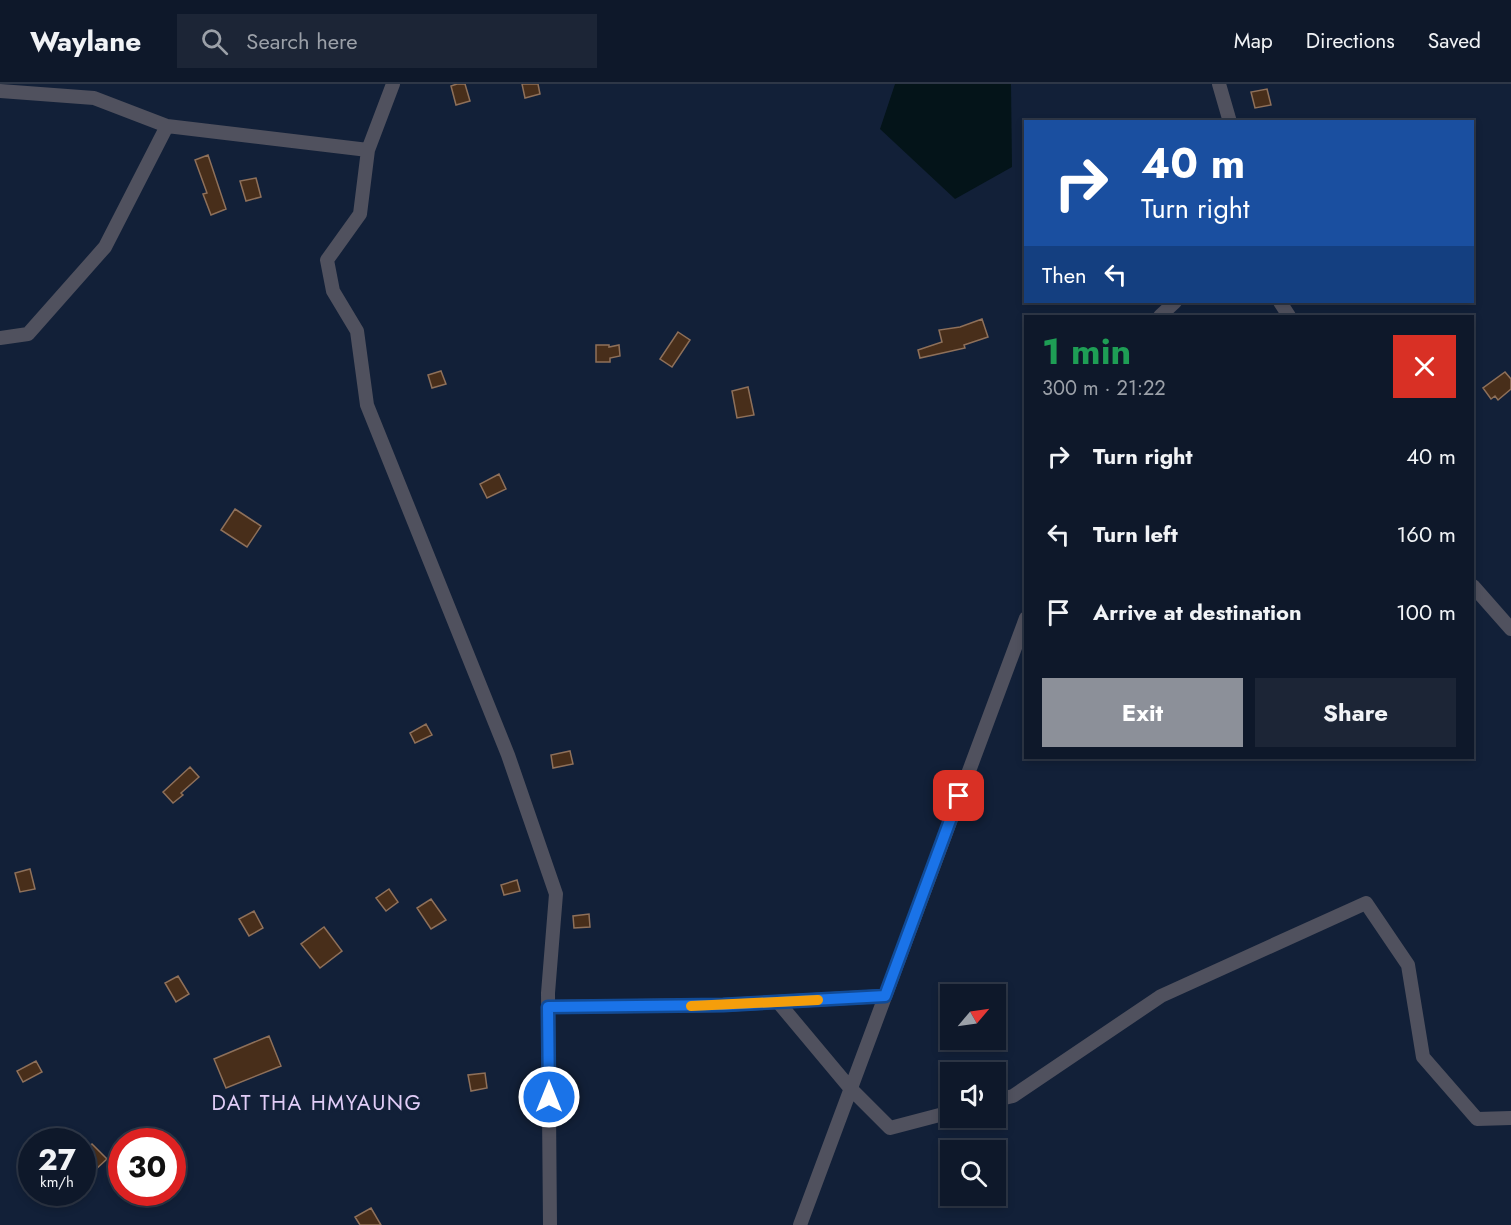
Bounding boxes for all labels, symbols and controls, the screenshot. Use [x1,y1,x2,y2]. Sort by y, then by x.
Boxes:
search box [177,14,597,68]
text: Waylane [30,21,141,62]
icon: search [198,25,231,58]
text: Search here [246,25,358,57]
text: Map [1234,26,1273,56]
text: Directions [1306,26,1395,56]
text: Saved [1428,26,1481,56]
text: 40 m [1141,133,1245,194]
icon: right [1042,144,1120,222]
text: Turn right [1141,189,1249,228]
icon: left [1099,258,1132,291]
text: Then [1042,259,1087,291]
text: 1 min [1042,325,1131,377]
button: close [1393,335,1456,398]
text: 300 m · 21:22 [1042,374,1166,403]
icon: right [1042,440,1075,473]
text: Turn right [1093,440,1193,472]
text: 40 m [1406,440,1456,472]
icon: left [1042,518,1075,551]
text: Turn left [1093,518,1178,550]
text: 160 m [1396,518,1456,550]
icon: arrive [1042,596,1075,629]
text: Arrive at destination [1093,596,1302,628]
text: 100 m [1396,596,1456,628]
button: Exit [1042,678,1243,747]
button: Share [1255,678,1456,747]
pin [933,770,984,821]
icon: arrive [942,779,975,812]
north arrow [940,984,1006,1050]
map controls [940,984,1006,1206]
button: sound [940,1062,1006,1128]
position arrow [517,1065,581,1129]
district label: DAT THA HMYAUNG [212,1088,422,1118]
speed limit sign: 30 [108,1128,186,1206]
text: 27 [38,1138,76,1181]
button: search [940,1140,1006,1206]
text: km/h [40,1171,74,1193]

